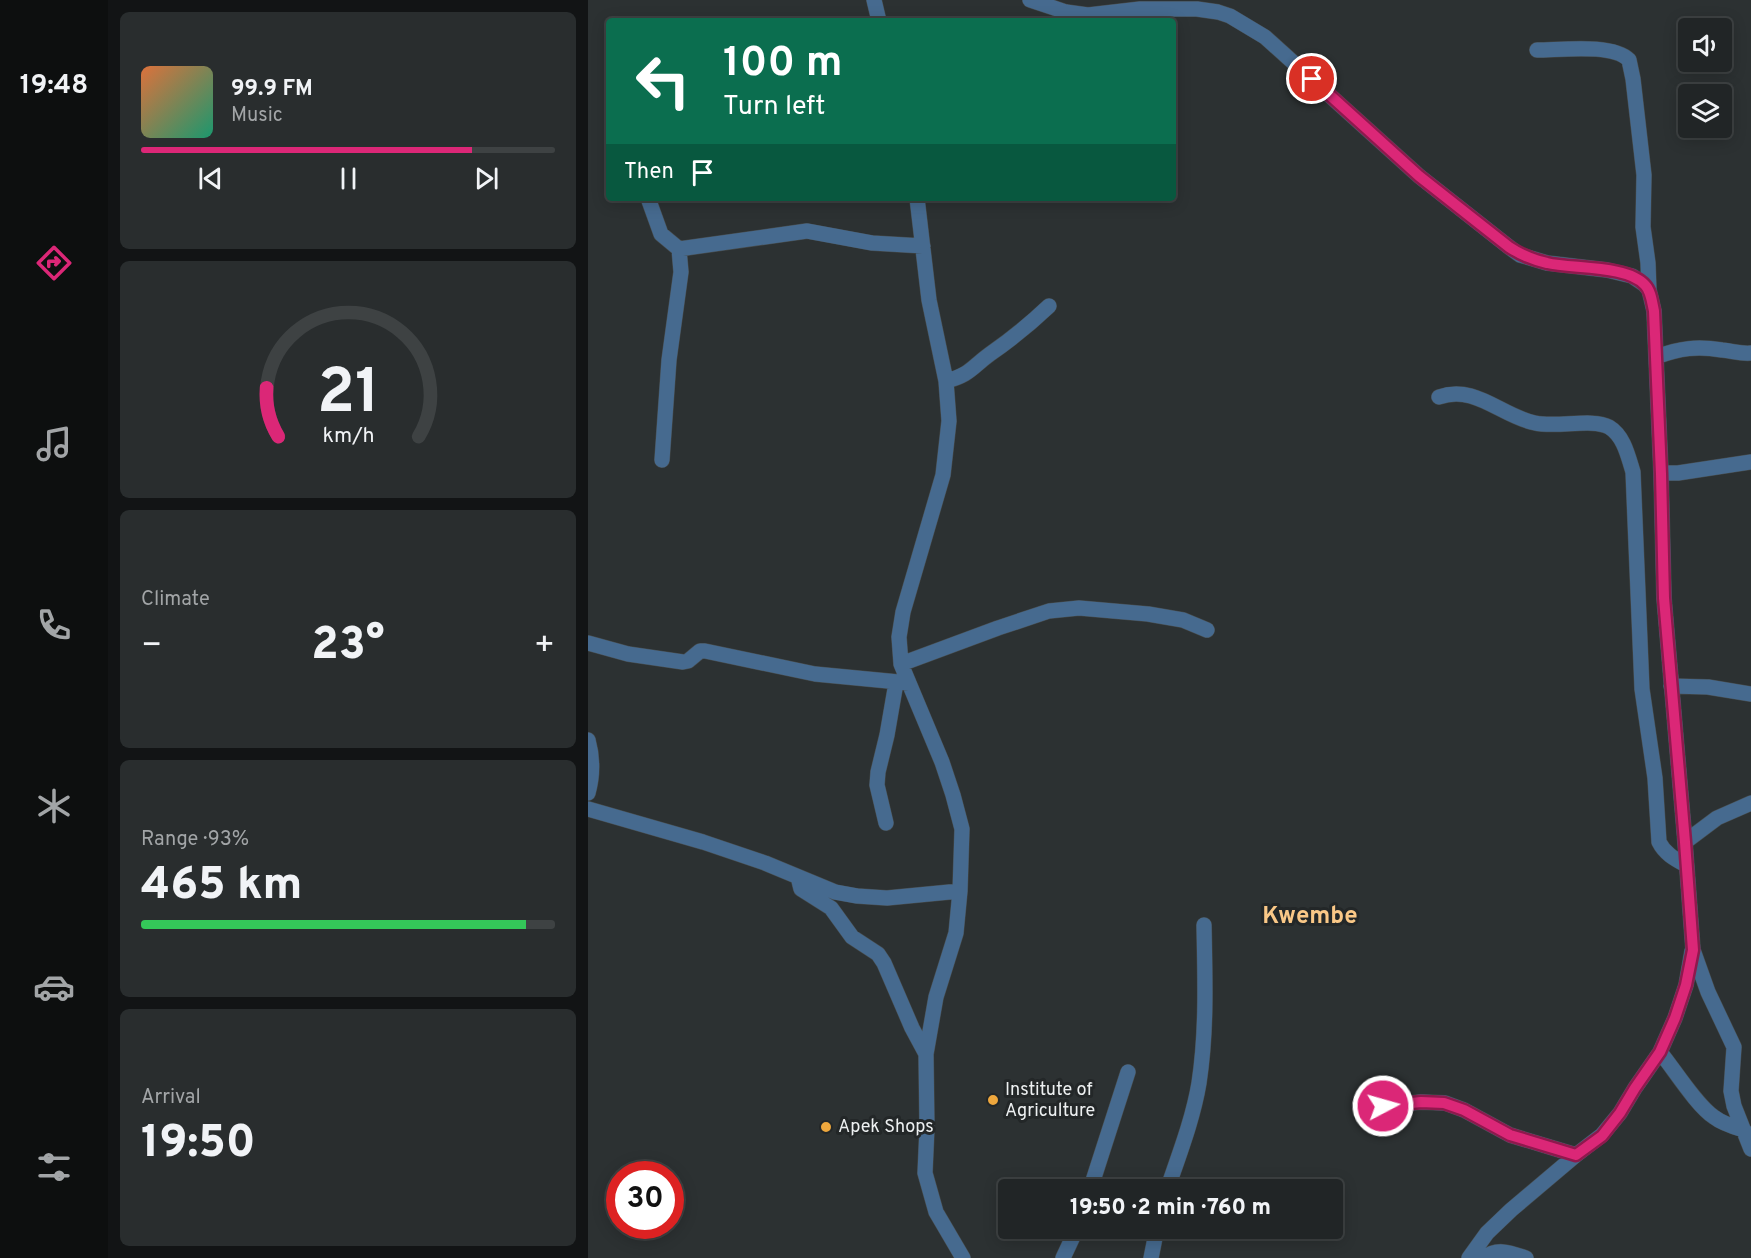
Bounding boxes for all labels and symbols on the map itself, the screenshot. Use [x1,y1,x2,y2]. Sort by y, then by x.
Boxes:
pin [1286,53,1337,104]
district label: Kwembe [1262,902,1358,932]
position arrow [1351,1074,1415,1138]
place label: Institute of Agriculture [1005,1079,1095,1123]
marker: Institute of Agriculture [986,1093,1000,1107]
place label: Apek Shops [838,1116,934,1139]
marker: Apek Shops [819,1120,833,1134]
speed limit sign: 30 [606,1161,684,1239]

